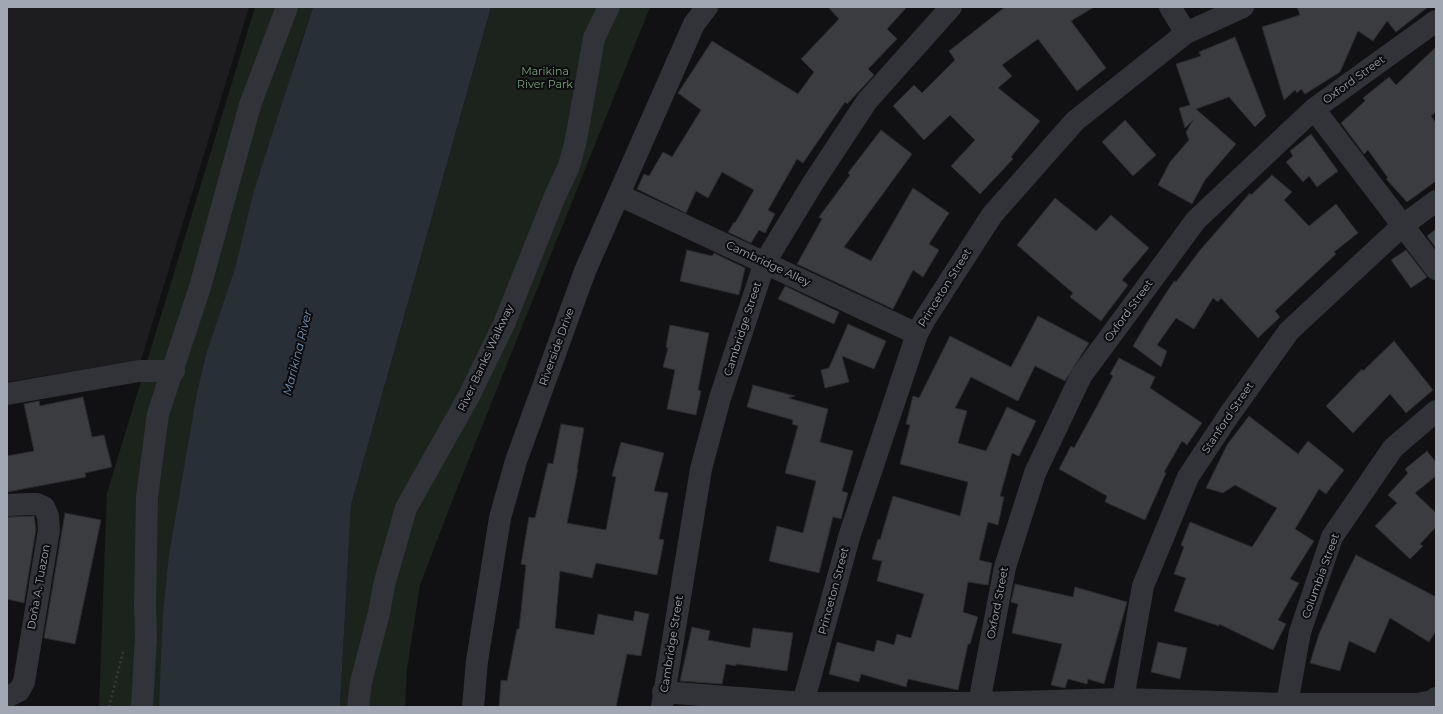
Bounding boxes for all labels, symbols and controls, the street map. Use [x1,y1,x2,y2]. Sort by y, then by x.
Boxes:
street label: Oxford Street [1320,53,1388,107]
park label: Marikina River Park [517,65,573,91]
street label: Cambridge Alley [724,239,812,289]
street label: Princeton Street [916,246,974,330]
street label: Oxford Street [1102,277,1156,345]
street label: Cambridge Street [722,280,764,378]
street label: River Banks Walkway [455,302,517,414]
street label: Riverside Drive [537,306,577,388]
water label: Marikina River [280,309,316,397]
street label: Stanford Street [1199,380,1257,456]
street label: Columbia Street [1299,532,1343,620]
street label: Doña A. Tuazon [25,543,53,631]
street label: Princeton Street [816,546,852,636]
street label: Oxford Street [985,566,1011,640]
street label: Cambridge Street [658,594,686,694]

